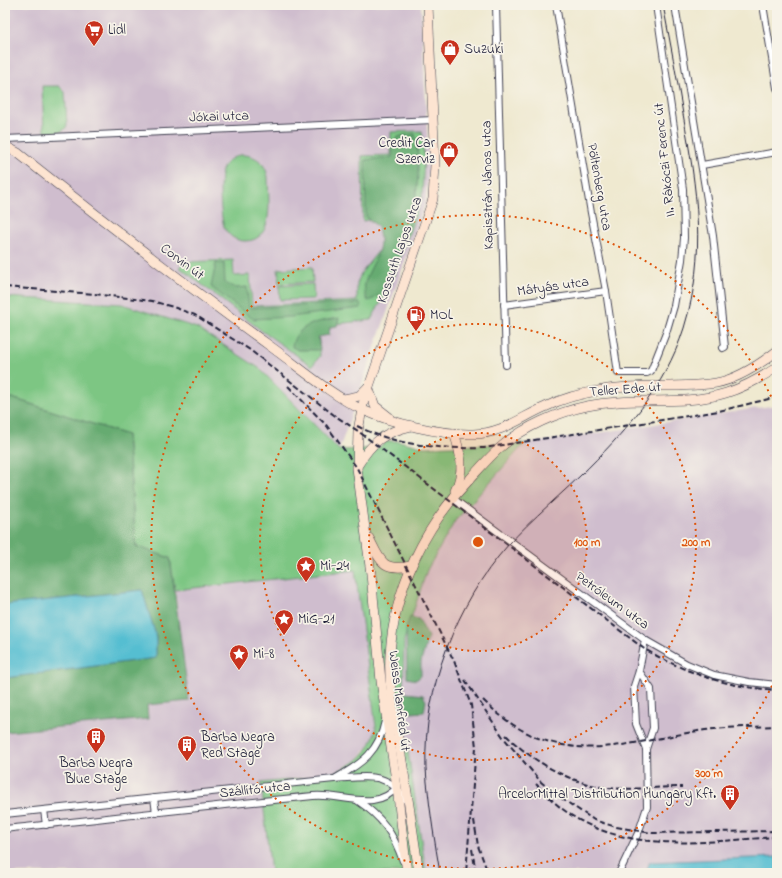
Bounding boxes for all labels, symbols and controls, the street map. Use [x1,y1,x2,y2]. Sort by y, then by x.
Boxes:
supermarket icon: Lidl [83,19,105,47]
place label: Lidl [108,20,126,41]
shop icon: Suzuki [439,38,461,66]
place label: Suzuki [464,39,503,60]
street label: II. Rákóczi Ferenc út [649,102,681,218]
street label: Jókai utca [189,105,249,129]
street label: Kapisztrán János utca [476,120,500,250]
place label: Credit Car Szerviz [379,133,436,170]
shop icon: Credit Car Szerviz [438,140,460,168]
street label: Pöltenberg utca [580,142,617,233]
street label: Kossuth Lajos utca [372,194,428,306]
street label: Corvin út [156,238,209,286]
street label: Mátyás utca [516,272,590,303]
fuel station icon: MOL [405,304,427,332]
place label: MOL [430,305,454,326]
street label: Teller Ede út [588,377,662,403]
text: 100 m [574,534,601,552]
text: 200 m [681,534,711,552]
centre of rings [471,535,485,549]
place icon: Mi-24 [295,555,317,583]
place label: Mi-24 [320,556,349,577]
street label: Petróleum utca [571,567,653,635]
place icon: MiG-21 [273,608,295,636]
place label: MiG-21 [298,609,335,630]
place icon: Mi-8 [228,643,250,671]
place label: Mi-8 [253,644,275,665]
street label: Weiss Manfréd út [382,650,416,753]
building icon: Barba Negra Blue Stage [85,726,107,754]
place label: Barba Negra Red Stage [200,727,275,765]
building icon: Barba Negra Red Stage [176,734,198,762]
place label: Barba Negra Blue Stage [58,753,133,791]
text: 300 m [694,765,724,783]
street label: Szállító utca [219,776,291,804]
building icon: ArcelorMittal Distribution Hungary Kft. [719,783,741,811]
place label: ArcelorMittal Distribution Hungary Kft. [498,784,716,806]

